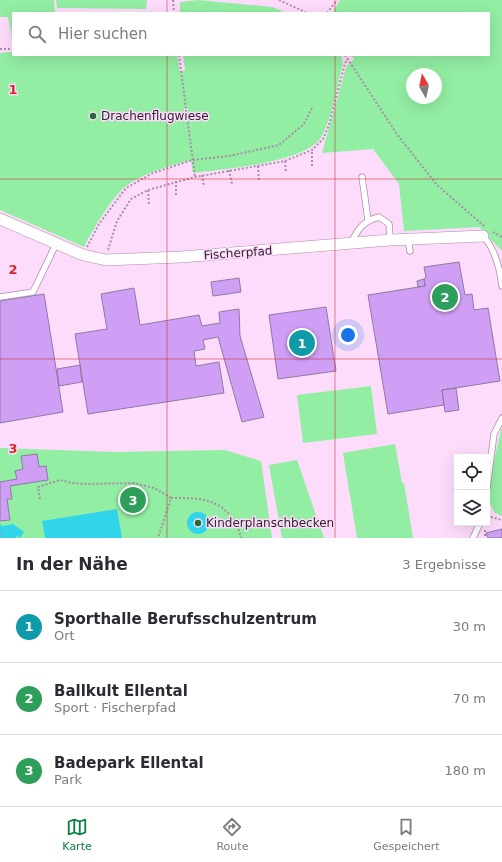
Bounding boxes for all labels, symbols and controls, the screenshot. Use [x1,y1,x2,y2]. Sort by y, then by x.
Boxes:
search box [12,12,490,56]
icon: search [26,23,48,45]
text: Hier suchen [58,25,147,43]
north arrow [406,68,442,104]
text: 1 [8,82,18,97]
place label: Drachenflugwiese [101,109,209,123]
marker: Drachenflugwiese [88,111,98,121]
street label: Fischerpfad [203,244,273,262]
text: 2 [8,262,18,277]
pin: 2 [432,282,458,312]
your location [338,325,358,345]
pin: 1 [289,328,315,358]
text: 3 [8,441,18,456]
map controls [454,454,490,526]
button: locate [454,454,490,490]
pin: 3 [120,485,146,515]
button: layers [454,490,490,526]
place label: Kinderplanschbecken [206,516,334,530]
marker: Kinderplanschbecken [193,518,203,528]
text: In der Nähe [16,554,128,574]
text: 3 Ergebnisse [402,557,486,572]
text: Sporthalle Berufsschulzentrum [54,610,317,628]
text: 1 [24,619,34,634]
text: 30 m [453,619,486,634]
text: Ort [54,628,75,643]
text: Ballkult Ellental [54,682,188,700]
text: 2 [24,691,34,706]
text: 70 m [453,691,486,706]
text: Sport · Fischerpfad [54,700,176,715]
text: Badepark Ellental [54,754,204,772]
text: 3 [24,763,34,778]
text: 180 m [444,763,486,778]
text: Park [54,772,82,787]
tab: Karte [62,816,92,853]
tab: Route [216,816,248,853]
tab: Gespeichert [373,816,440,853]

